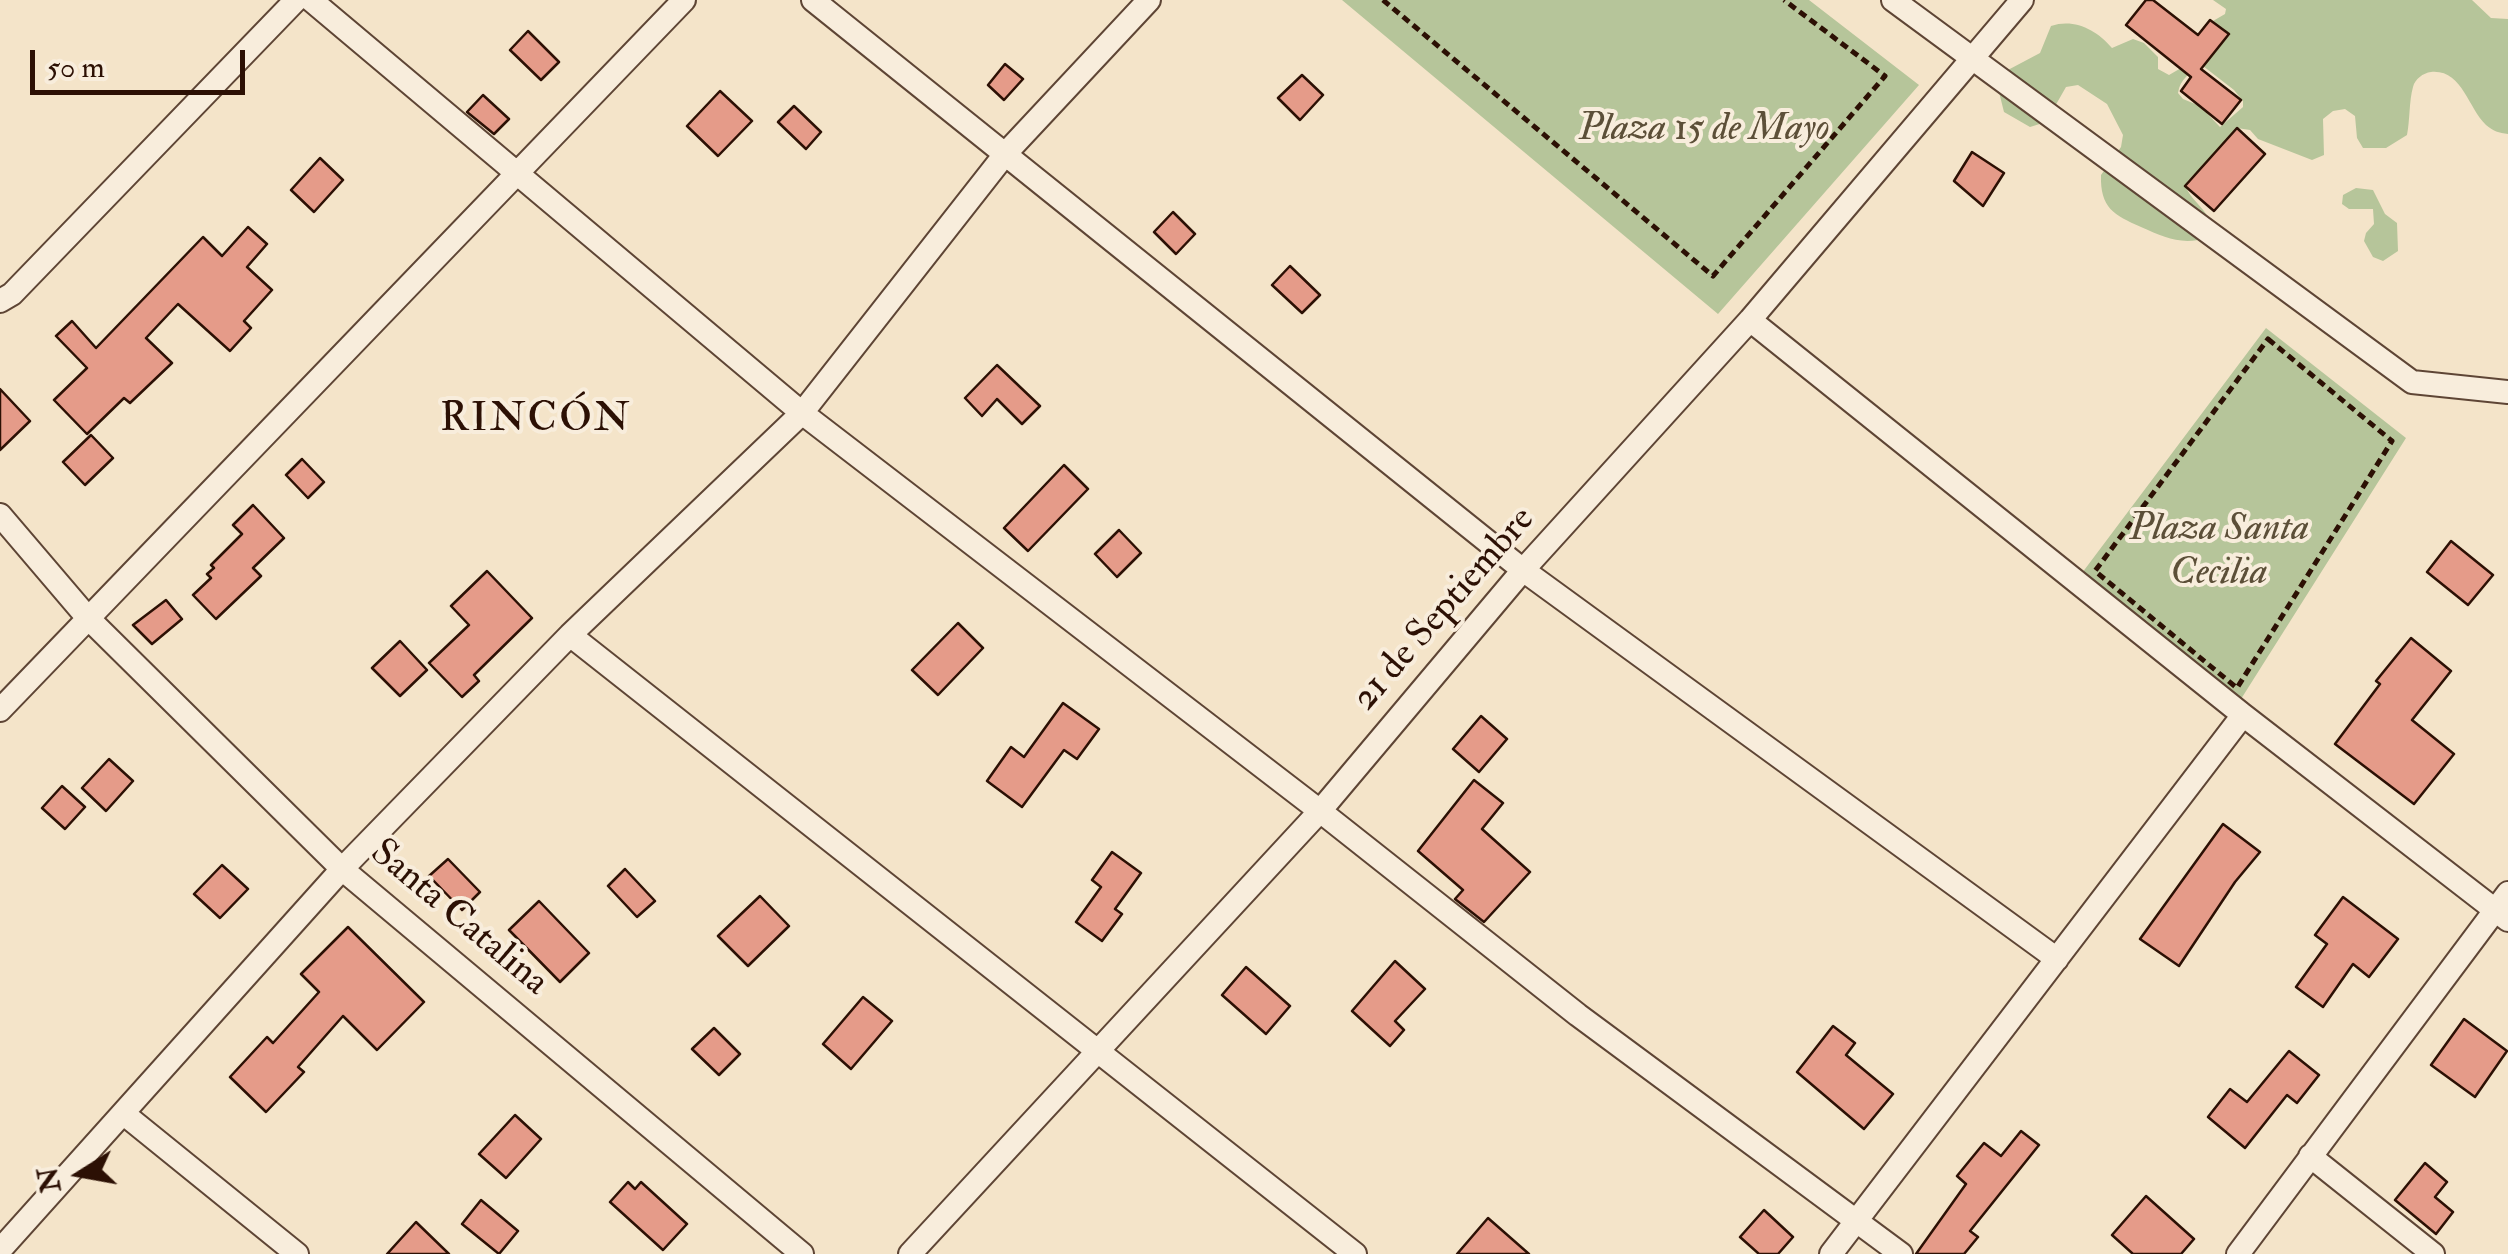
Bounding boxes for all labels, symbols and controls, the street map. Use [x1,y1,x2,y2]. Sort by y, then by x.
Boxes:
scale bar [35,30,250,92]
text: 50 m [47,49,105,86]
park label: Plaza 15 de Mayo [1578,108,1830,154]
district label: RINCÓN [440,397,632,445]
street label: 21 de Septiembre [1344,499,1546,721]
park label: Plaza Santa Cecilia [2129,508,2309,598]
street label: Santa Catalina [360,831,556,1007]
north arrow [30,1124,130,1224]
text: N [30,1164,70,1195]

